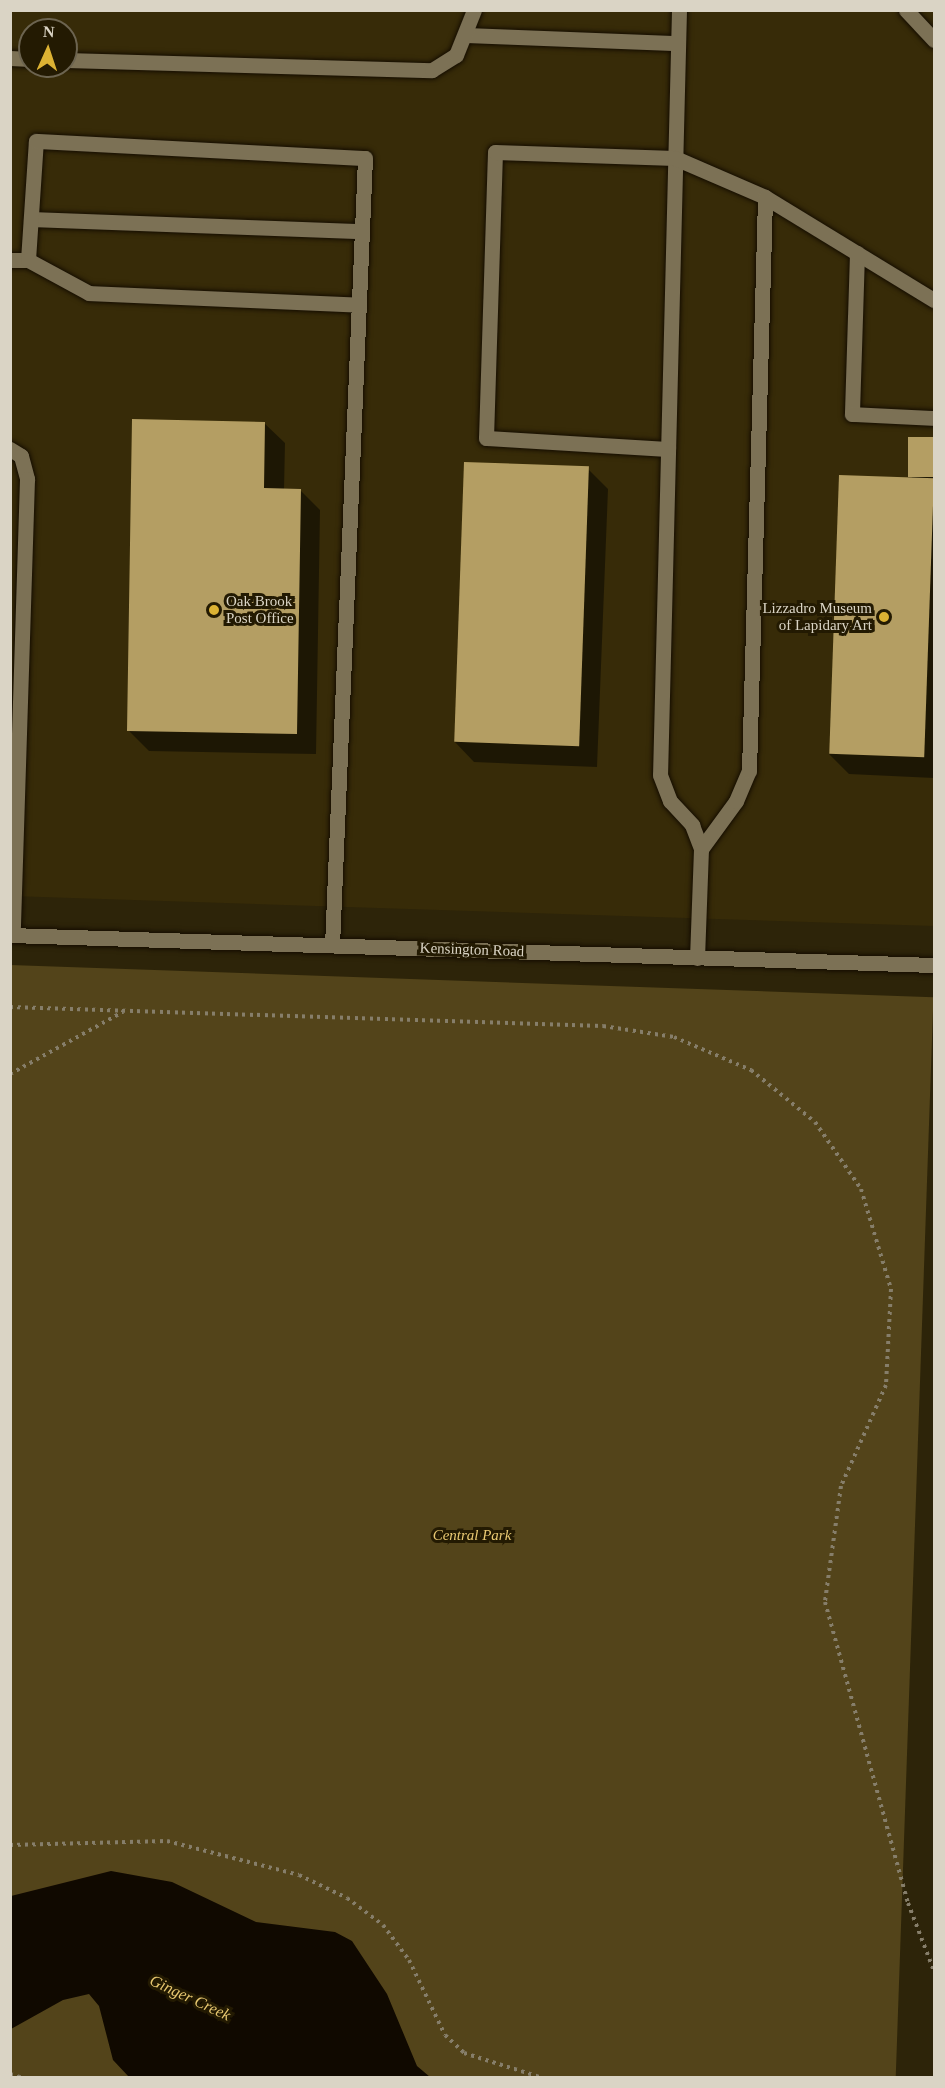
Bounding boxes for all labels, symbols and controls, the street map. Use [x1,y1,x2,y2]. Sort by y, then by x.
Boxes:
north arrow [18,18,78,78]
text: N [43,23,55,40]
place label: Oak Brook Post Office [226,592,294,627]
place label: Lizzadro Museum of Lapidary Art [762,599,872,634]
marker: Oak Brook Post Office [207,603,221,617]
marker: Lizzadro Museum of Lapidary Art [877,610,891,624]
street label: Kensington Road [419,939,525,961]
park label: Central Park [433,1527,511,1545]
water label: Ginger Creek [147,1971,233,2025]

